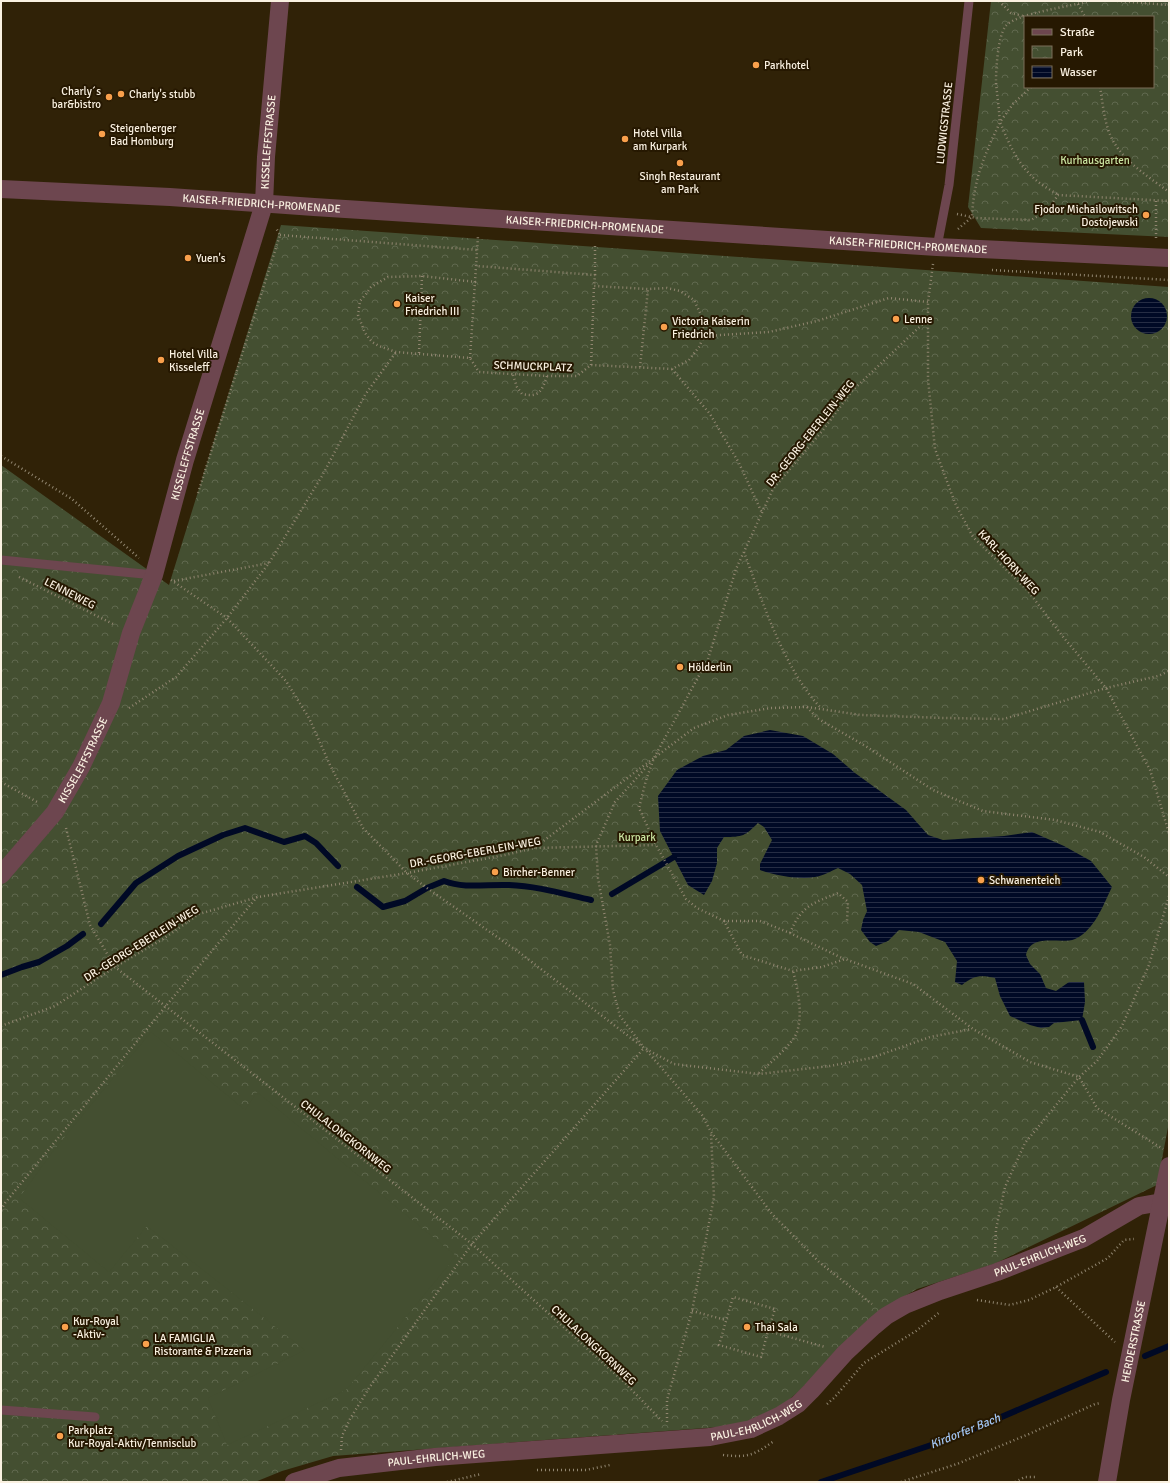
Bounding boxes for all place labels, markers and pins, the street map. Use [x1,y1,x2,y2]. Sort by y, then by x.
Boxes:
place label: Parkhotel [764,59,809,72]
marker: Parkhotel [751,60,761,70]
place label: Charly´s bar&bistro [52,85,101,111]
place label: Charly's stubb [129,88,195,101]
marker: Charly's stubb [116,89,126,99]
marker: Charly´s bar&bistro [104,92,114,102]
place label: Steigenberger Bad Homburg [110,122,176,148]
place label: Hotel Villa am Kurpark [633,127,688,153]
marker: Steigenberger Bad Homburg [97,129,107,139]
marker: Hotel Villa am Kurpark [620,134,630,144]
marker: Singh Restaurant am Park [675,158,685,168]
place label: Singh Restaurant am Park [640,170,721,196]
place label: Fjodor Michailowitsch Dostojewski [1034,203,1138,229]
marker: Fjodor Michailowitsch Dostojewski [1141,210,1151,220]
place label: Yuen's [196,252,226,265]
marker: Yuen's [183,253,193,263]
place label: Kaiser Friedrich III [405,292,460,318]
marker: Kaiser Friedrich III [392,299,402,309]
place label: Lenne [904,313,932,326]
marker: Lenne [891,314,901,324]
place label: Victoria Kaiserin Friedrich [672,315,750,341]
marker: Victoria Kaiserin Friedrich [659,322,669,332]
place label: Hotel Villa Kisseleff [169,348,219,374]
marker: Hotel Villa Kisseleff [156,355,166,365]
place label: Hölderlin [688,661,732,674]
marker: Hölderlin [675,662,685,672]
place label: Bircher-Benner [503,866,575,879]
marker: Bircher-Benner [490,867,500,877]
place label: Schwanenteich [989,874,1060,887]
marker: Schwanenteich [976,875,986,885]
place label: Kur-Royal -Aktiv- [73,1315,119,1341]
place label: Thai Sala [755,1321,798,1334]
marker: Kur-Royal -Aktiv- [60,1322,70,1332]
marker: Thai Sala [742,1322,752,1332]
place label: LA FAMIGLIA Ristorante & Pizzeria [154,1332,252,1358]
marker: LA FAMIGLIA Ristorante & Pizzeria [141,1339,151,1349]
place label: Parkplatz Kur-Royal-Aktiv/Tennisclub [68,1424,197,1450]
marker: Parkplatz Kur-Royal-Aktiv/Tennisclub [55,1431,65,1441]

